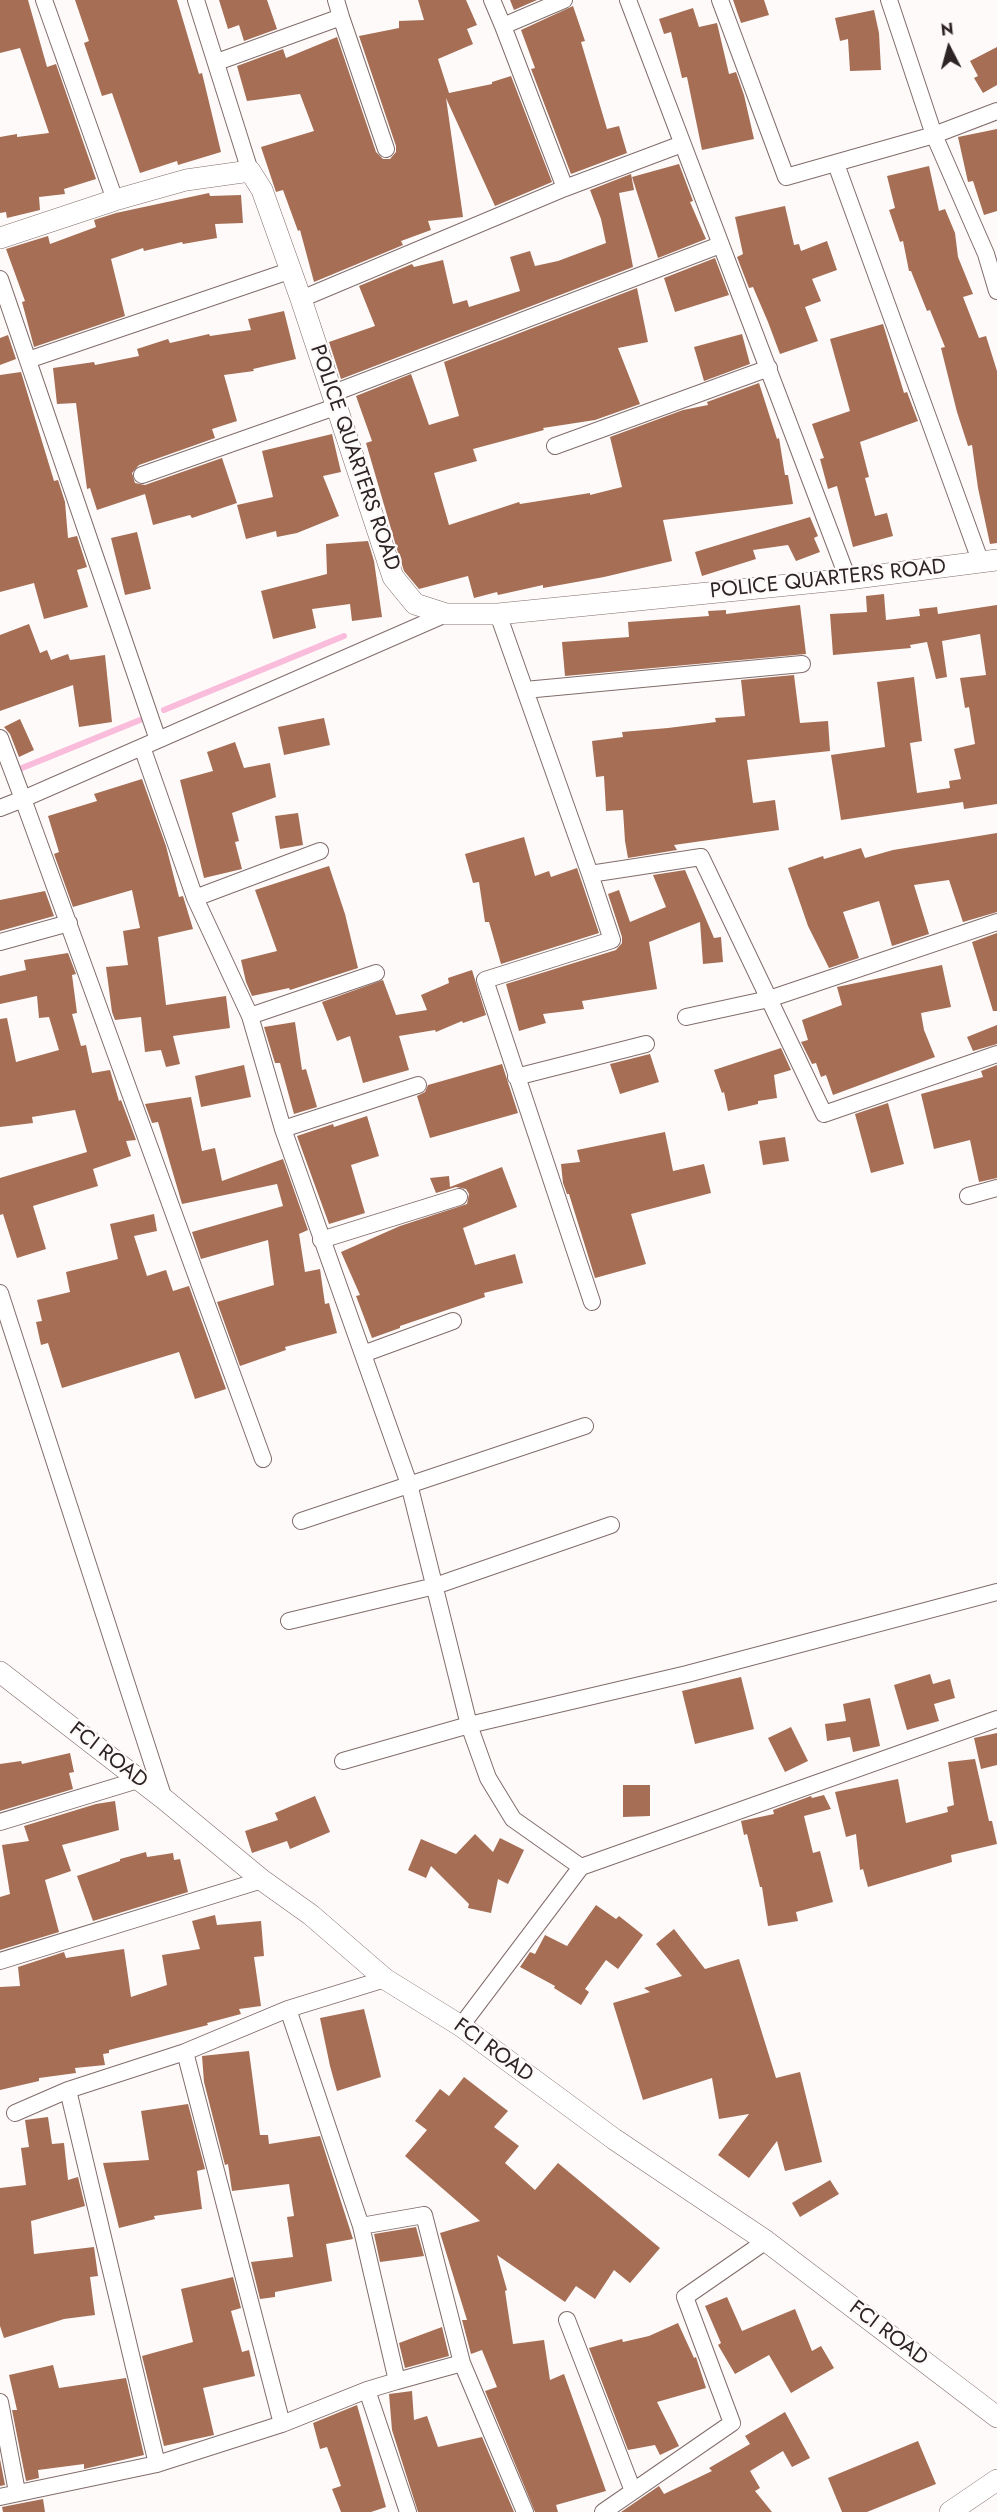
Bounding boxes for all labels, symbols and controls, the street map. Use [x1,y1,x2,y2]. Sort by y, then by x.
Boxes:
text: N [940,17,955,42]
north arrow [919,18,979,78]
street label: POLICE QUARTERS ROAD [304,342,404,574]
street label: POLICE QUARTERS ROAD [709,555,947,605]
street label: FCI ROAD [64,1718,152,1794]
street label: FCI ROAD [448,2014,538,2088]
street label: FCI ROAD [844,2296,932,2372]

